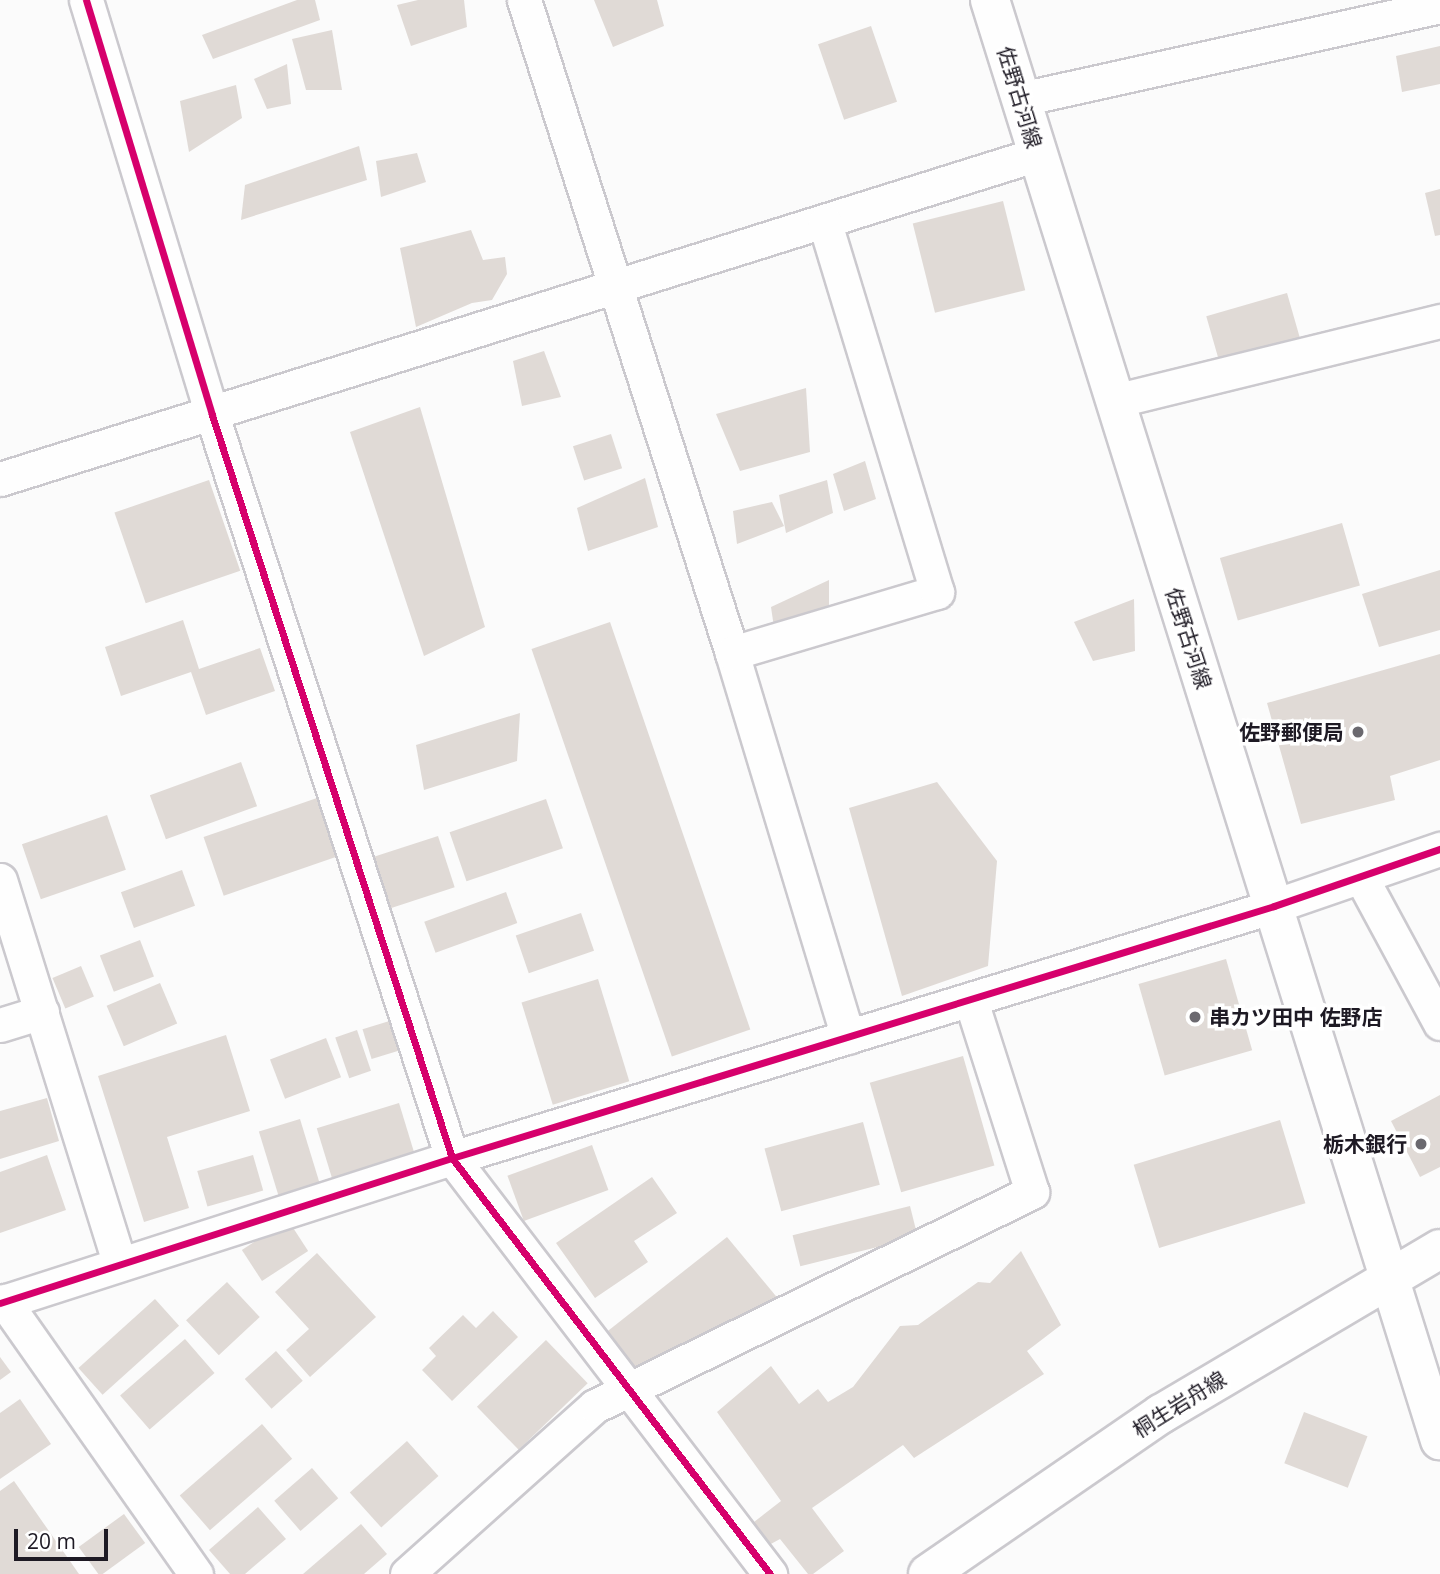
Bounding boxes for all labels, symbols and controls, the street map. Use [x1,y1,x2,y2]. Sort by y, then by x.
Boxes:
street label: 佐野古河線 [993,43,1047,151]
street label: 佐野古河線 [1161,584,1217,692]
place label: 佐野郵便局 [1239,719,1344,745]
marker: 佐野郵便局 [1350,724,1366,740]
place label: 串カツ田中 佐野店 [1209,1004,1382,1030]
marker: 串カツ田中 佐野店 [1187,1009,1203,1025]
place label: 栃木銀行 [1323,1131,1407,1157]
marker: 栃木銀行 [1413,1136,1429,1152]
street label: 桐生岩舟線 [1128,1365,1230,1443]
scale bar [18,1514,112,1558]
text: 20 m [27,1527,76,1555]

